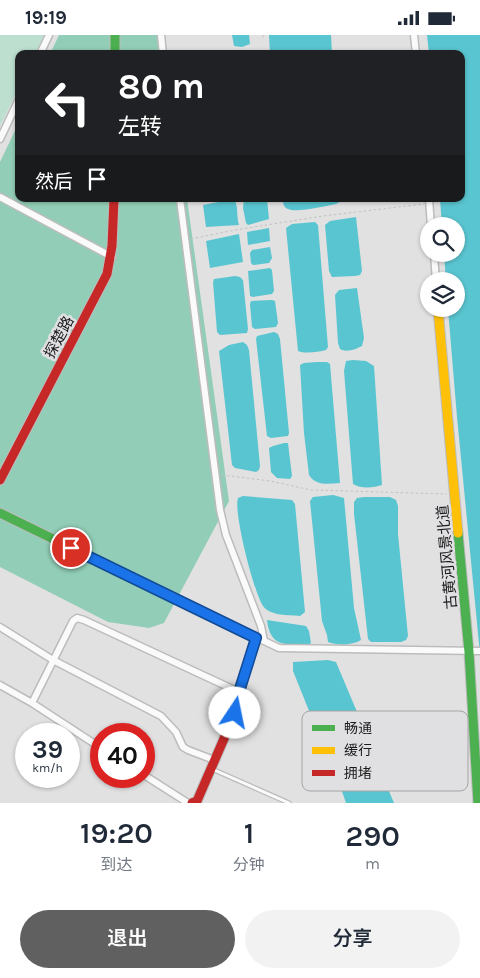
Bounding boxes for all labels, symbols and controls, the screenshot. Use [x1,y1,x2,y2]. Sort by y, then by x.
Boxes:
text: 19:19 [25,7,67,29]
text: 80 m [118,66,205,107]
icon: left [35,70,100,135]
text: 左转 [118,114,162,140]
icon: arrive [83,165,111,193]
text: 然后 [35,171,73,193]
map controls [420,217,465,317]
button: search [420,217,465,262]
button: layers [420,272,465,317]
street label: 探楚路 [40,313,78,361]
street label: 古黄河风景北道 [433,504,461,610]
pin [50,527,92,569]
icon: arrive [57,534,85,562]
position arrow [208,686,260,738]
legend [302,711,468,791]
text: 畅通 [344,720,372,737]
speed limit sign: 40 [90,723,155,788]
text: 39 [32,735,63,764]
text: 缓行 [344,742,372,759]
text: km/h [32,761,63,775]
text: 拥堵 [344,765,372,782]
text: 19:20 [80,815,153,851]
text: 1 [244,815,254,851]
text: 290 [345,818,400,854]
text: m [365,854,380,873]
text: 到达 [101,855,133,874]
text: 分钟 [233,855,265,874]
button: 退出 [20,910,235,968]
button: 分享 [245,910,460,968]

